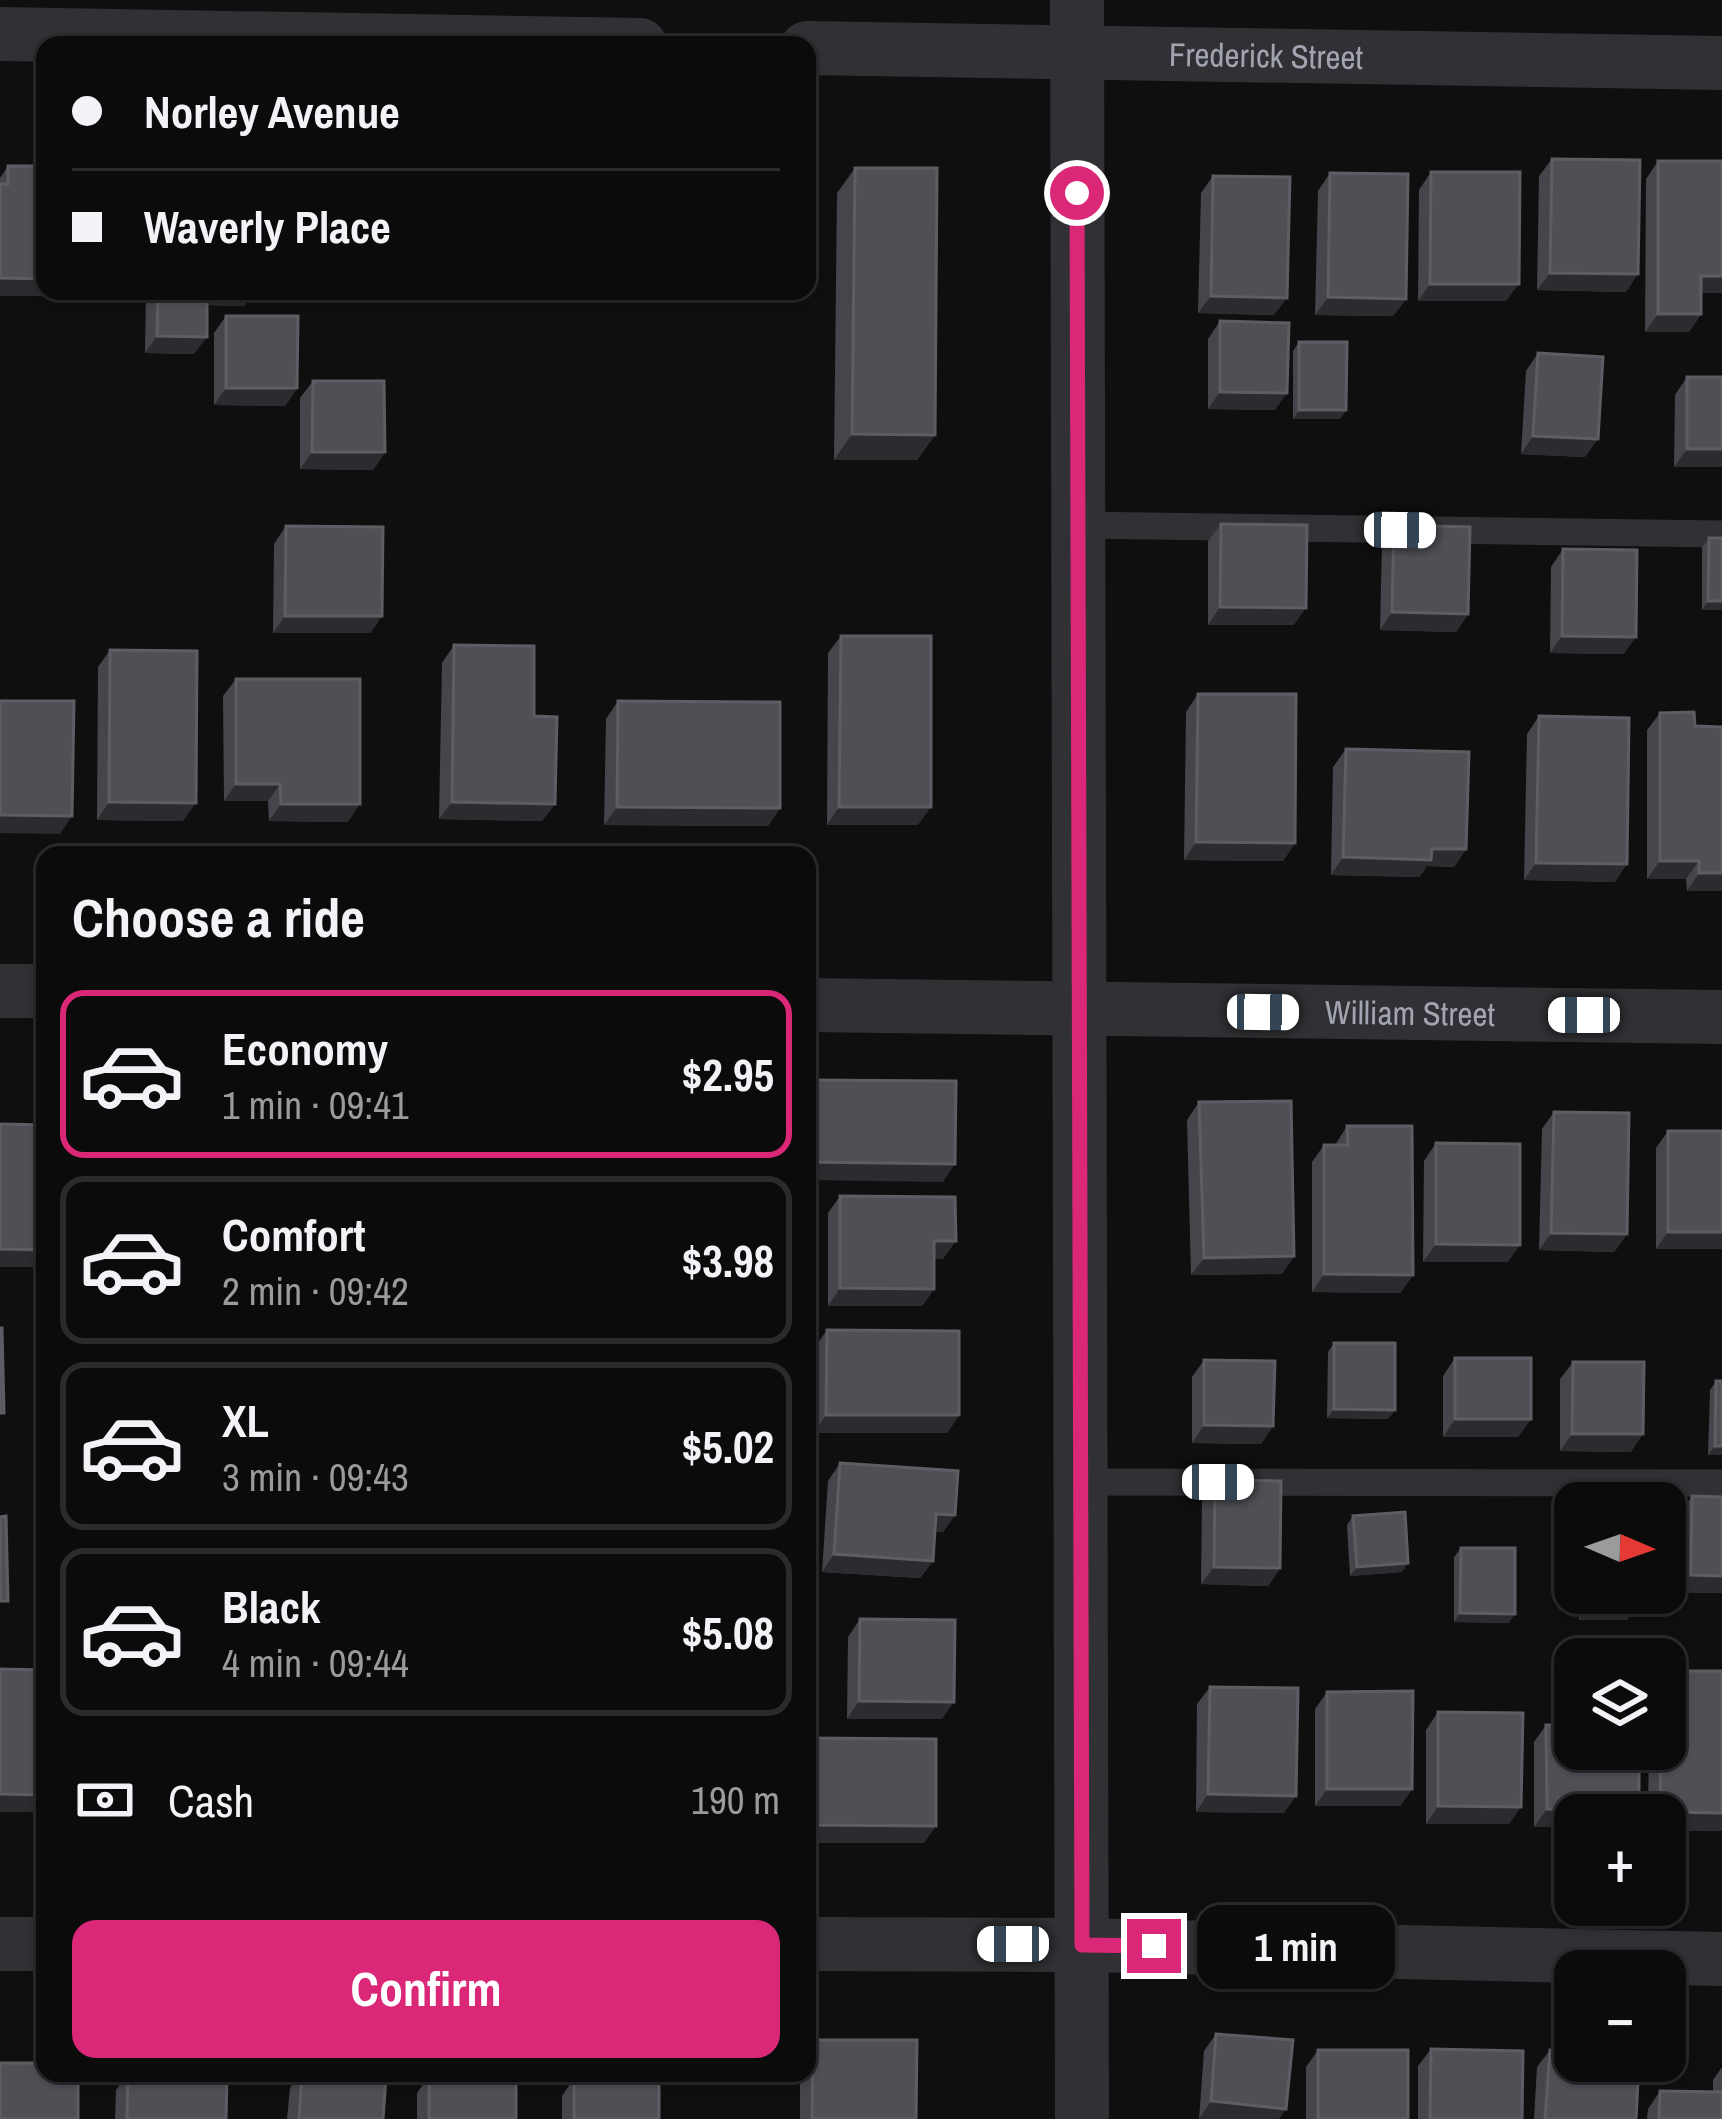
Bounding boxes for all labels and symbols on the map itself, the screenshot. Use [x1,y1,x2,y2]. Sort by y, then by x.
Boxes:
street label: Frederick Street [1169,32,1363,79]
route start [1050,166,1104,220]
car [1364,511,1436,549]
street label: William Street [1325,990,1495,1036]
car [1227,993,1299,1031]
car [1548,997,1620,1033]
car [1182,1464,1254,1500]
north arrow [1554,1482,1686,1614]
callout: 1 min [1196,1904,1394,1988]
route end [1127,1919,1181,1973]
car [977,1926,1049,1962]

